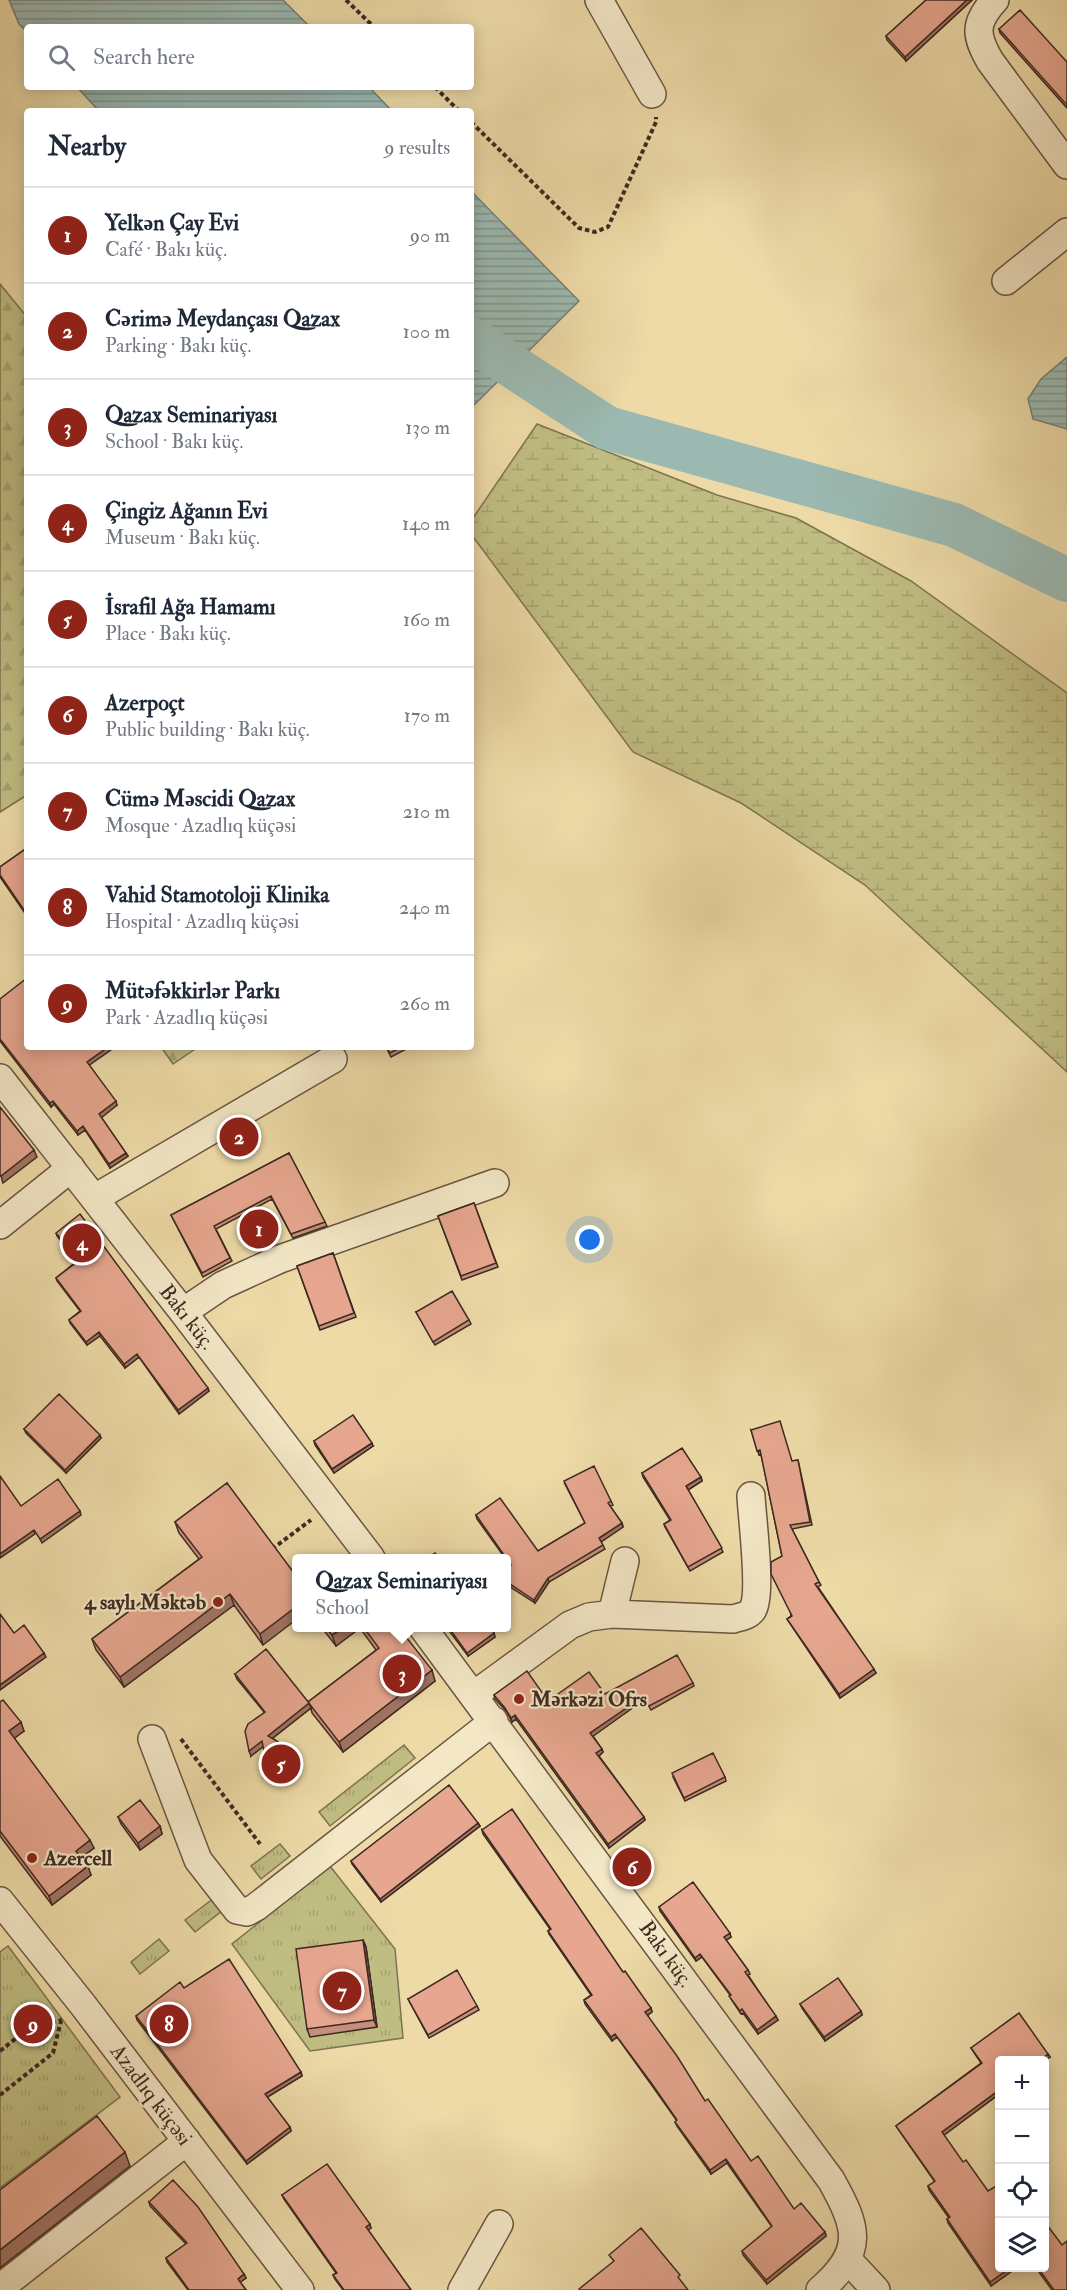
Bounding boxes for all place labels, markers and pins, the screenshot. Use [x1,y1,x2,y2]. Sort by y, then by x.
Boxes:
pin: 2 [220,1114,258,1160]
pin: 1 [240,1206,278,1252]
pin: 4 [62,1220,101,1266]
place label: 4 saylı Məktəb [83,1589,207,1616]
marker: 4 saylı Məktəb [211,1595,225,1609]
pin: 3 [382,1652,422,1696]
place label: Mərkəzi Ofrs [530,1686,647,1713]
marker: Mərkəzi Ofrs [512,1692,526,1706]
pin: 5 [262,1742,300,1786]
pin: 6 [612,1844,652,1890]
place label: Azercell [43,1845,113,1872]
marker: Azercell [25,1851,39,1865]
pin: 7 [322,1968,362,2014]
pin: 9 [14,2002,52,2046]
pin: 8 [150,2002,188,2046]

